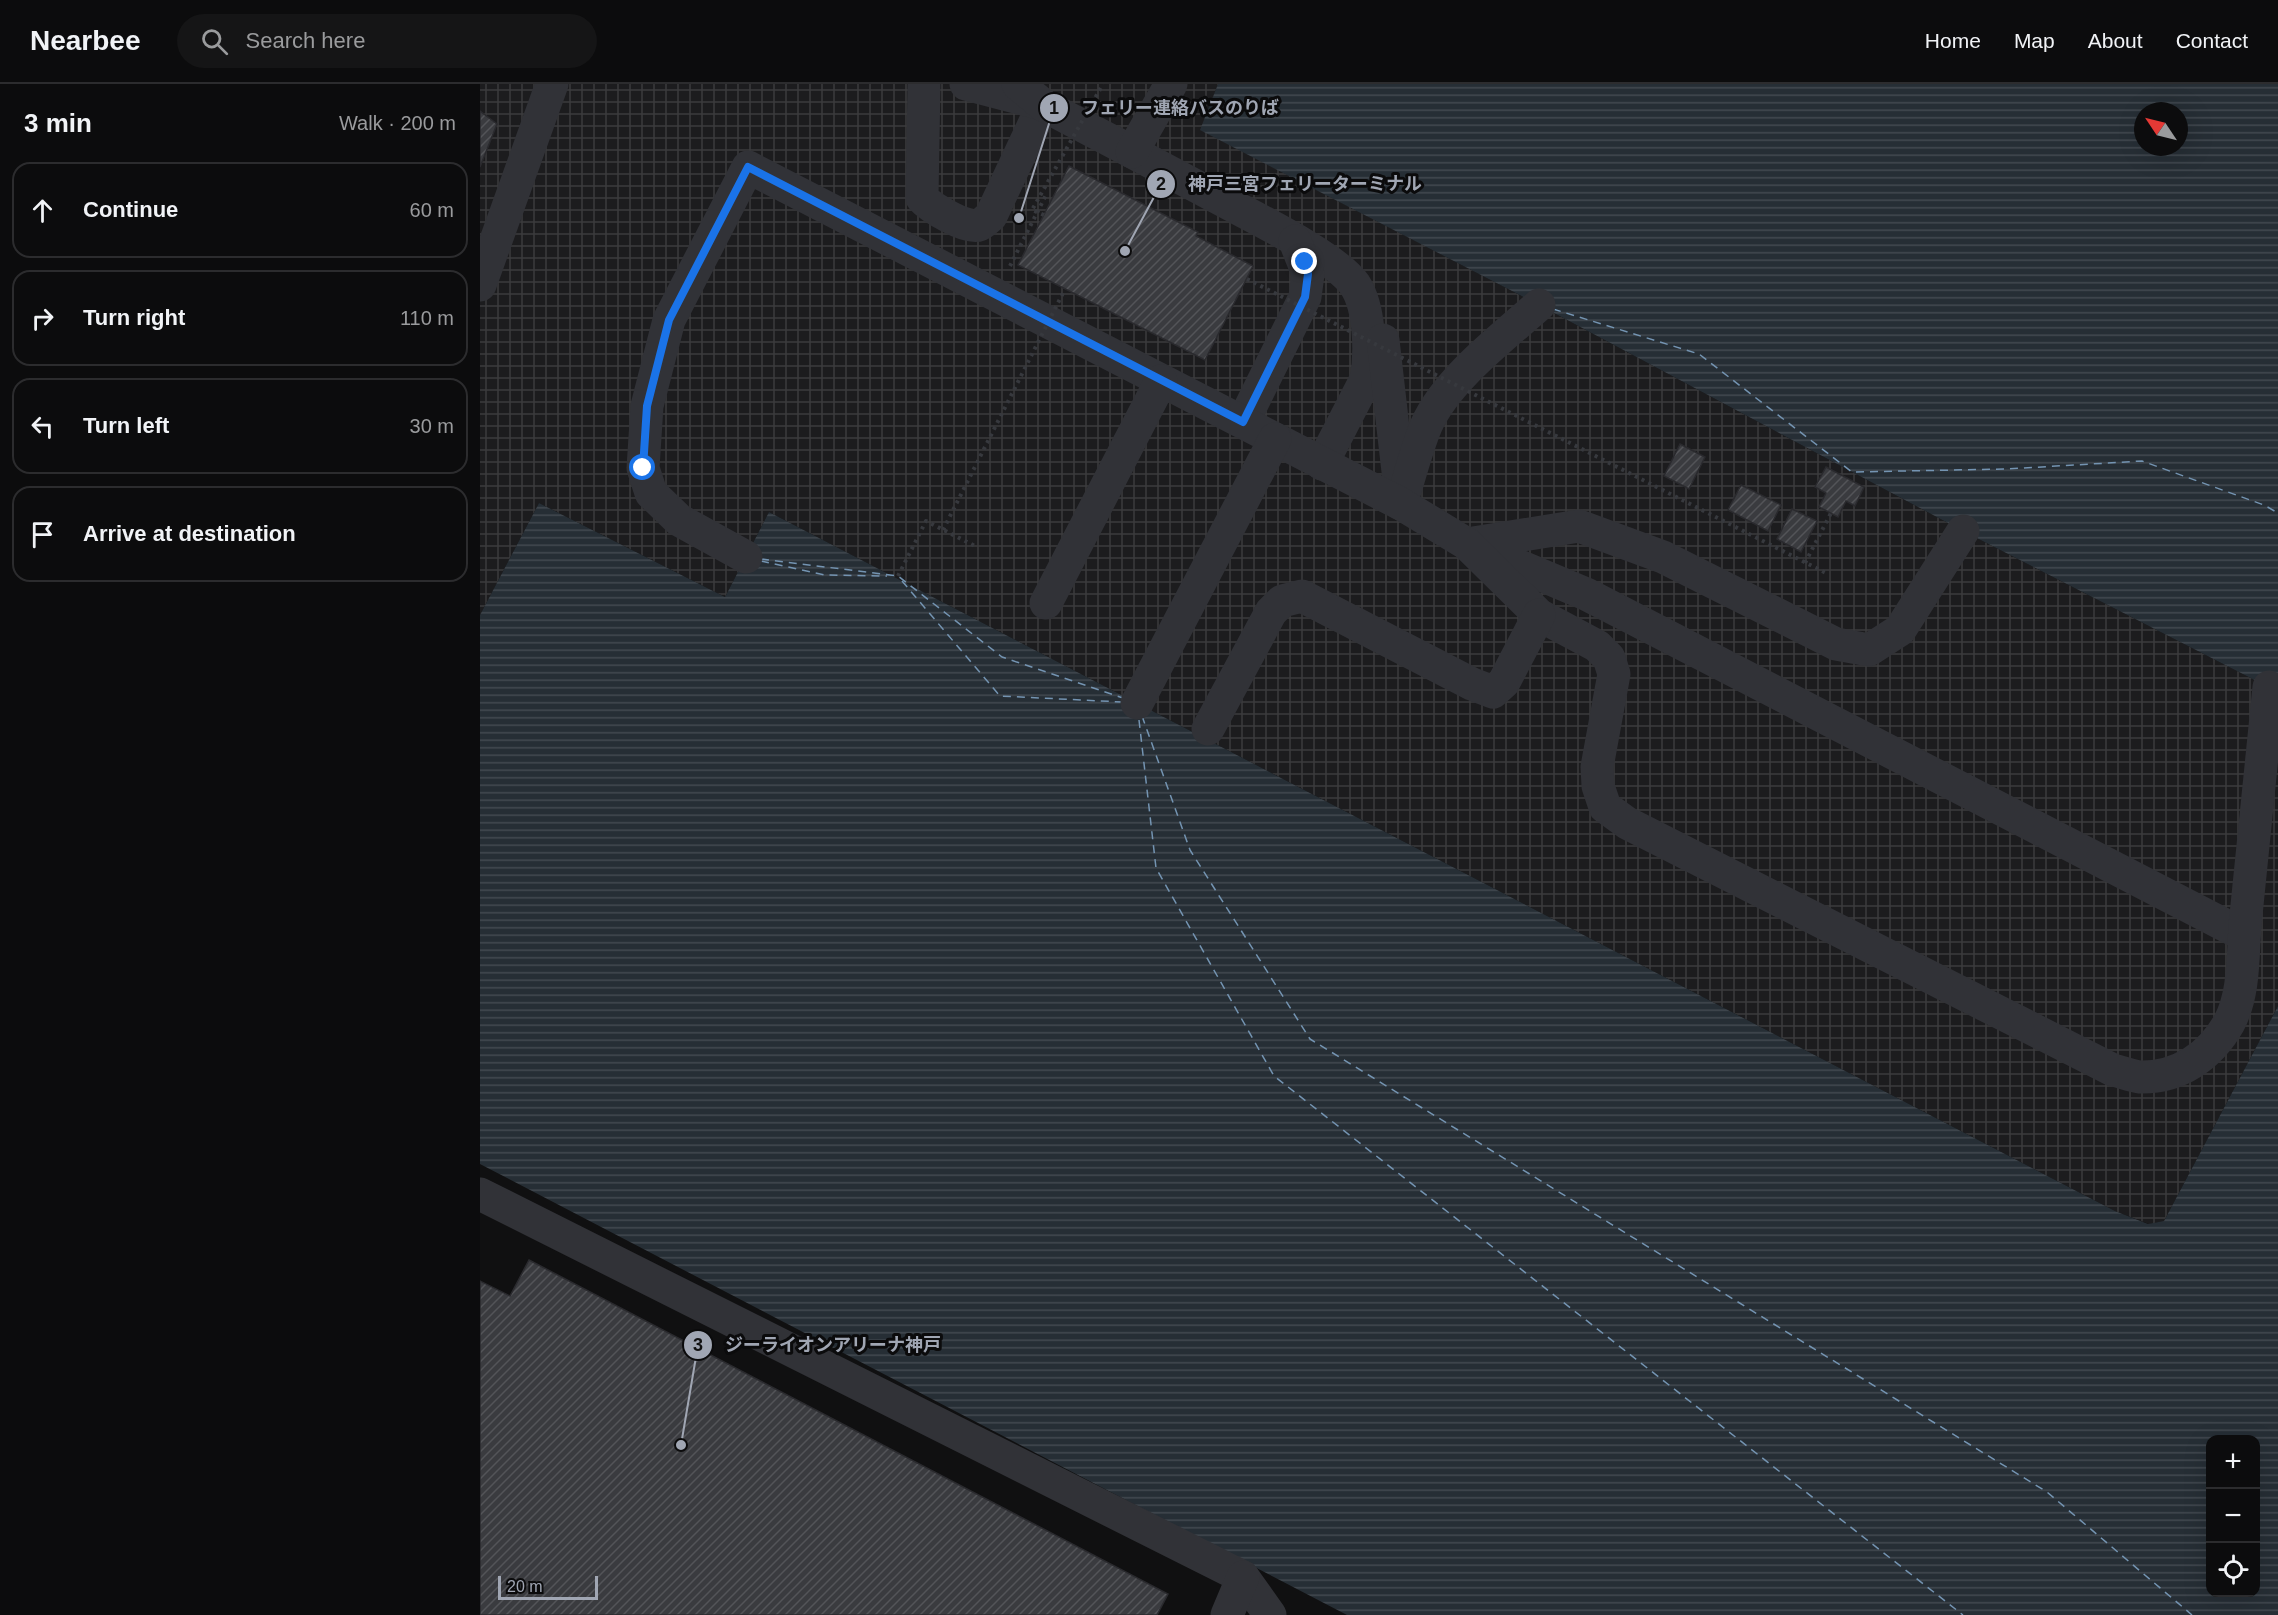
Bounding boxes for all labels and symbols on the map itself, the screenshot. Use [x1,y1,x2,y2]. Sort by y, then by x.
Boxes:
callout: フェリー連絡バスのりば [1039,90,1291,126]
text: 1 [1049,98,1059,118]
text: フェリー連絡バスのりば [1081,98,1279,118]
north arrow [2134,102,2188,156]
callout: 神戸三宮フェリーターミナル [1146,166,1434,202]
text: 2 [1156,174,1166,194]
text: 神戸三宮フェリーターミナル [1188,174,1422,194]
route end [1291,248,1317,274]
route start [629,454,655,480]
callout: ジーライオンアリーナ神戸 [683,1327,953,1363]
text: 3 [693,1335,703,1355]
text: ジーライオンアリーナ神戸 [725,1335,941,1355]
scale bar [498,1573,598,1600]

